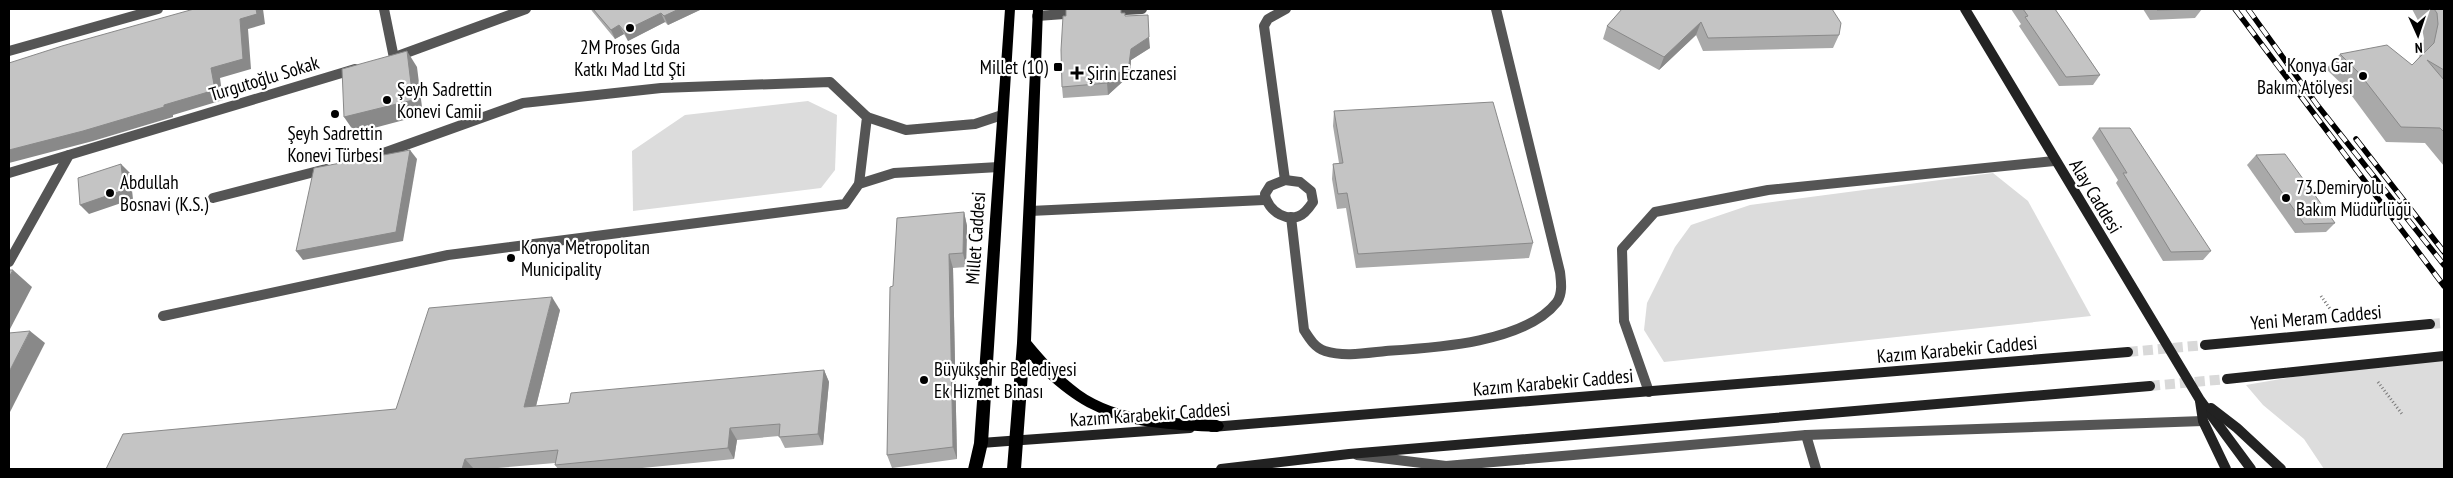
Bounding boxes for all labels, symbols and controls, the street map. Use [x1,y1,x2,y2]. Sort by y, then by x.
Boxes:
north arrow [2393,10,2443,60]
marker: 2M Proses Gıda Katkı Mad Ltd Şti [624,22,636,34]
place label: 2M Proses Gıda Katkı Mad Ltd Şti [574,35,686,81]
text: N [2414,39,2423,57]
street label: Turgutoğlu Sokak [206,50,322,106]
place label: Konya Gar Bakım Atölyesi [2257,53,2354,99]
place label: Millet (10) [980,55,1049,79]
marker: Millet (10) [1052,61,1064,73]
place label: Şirin Eczanesi [1087,61,1177,85]
marker: Şirin Eczanesi [1071,67,1083,79]
marker: Konya Gar Bakım Atölyesi [2357,70,2369,82]
place label: Şeyh Sadrettin Konevi Camii [397,77,492,123]
marker: Şeyh Sadrettin Konevi Camii [381,94,393,106]
marker: Şeyh Sadrettin Konevi Türbesi [329,108,341,120]
place label: Şeyh Sadrettin Konevi Türbesi [287,121,383,167]
street label: Alay Caddesi [2064,154,2128,238]
place label: Abdullah Bosnavi (K.S.) [120,170,209,216]
place label: 73.Demiryolu Bakım Müdürlüğü [2296,175,2412,221]
marker: Abdullah Bosnavi (K.S.) [104,187,116,199]
street label: Millet Caddesi [960,191,990,285]
marker: 73.Demiryolu Bakım Müdürlüğü [2280,192,2292,204]
place label: Konya Metropolitan Municipality [521,235,650,281]
marker: Konya Metropolitan Municipality [505,252,517,264]
street label: Yeni Meram Caddesi [2249,299,2383,335]
street label: Kazım Karabekir Caddesi [1876,330,2038,368]
place label: Büyükşehir Belediyesi Ek Hizmet Binası [934,357,1077,403]
street label: Kazım Karabekir Caddesi [1472,363,1634,401]
marker: Büyükşehir Belediyesi Ek Hizmet Binası [918,374,930,386]
street label: Kazım Karabekir Caddesi [1069,396,1231,432]

